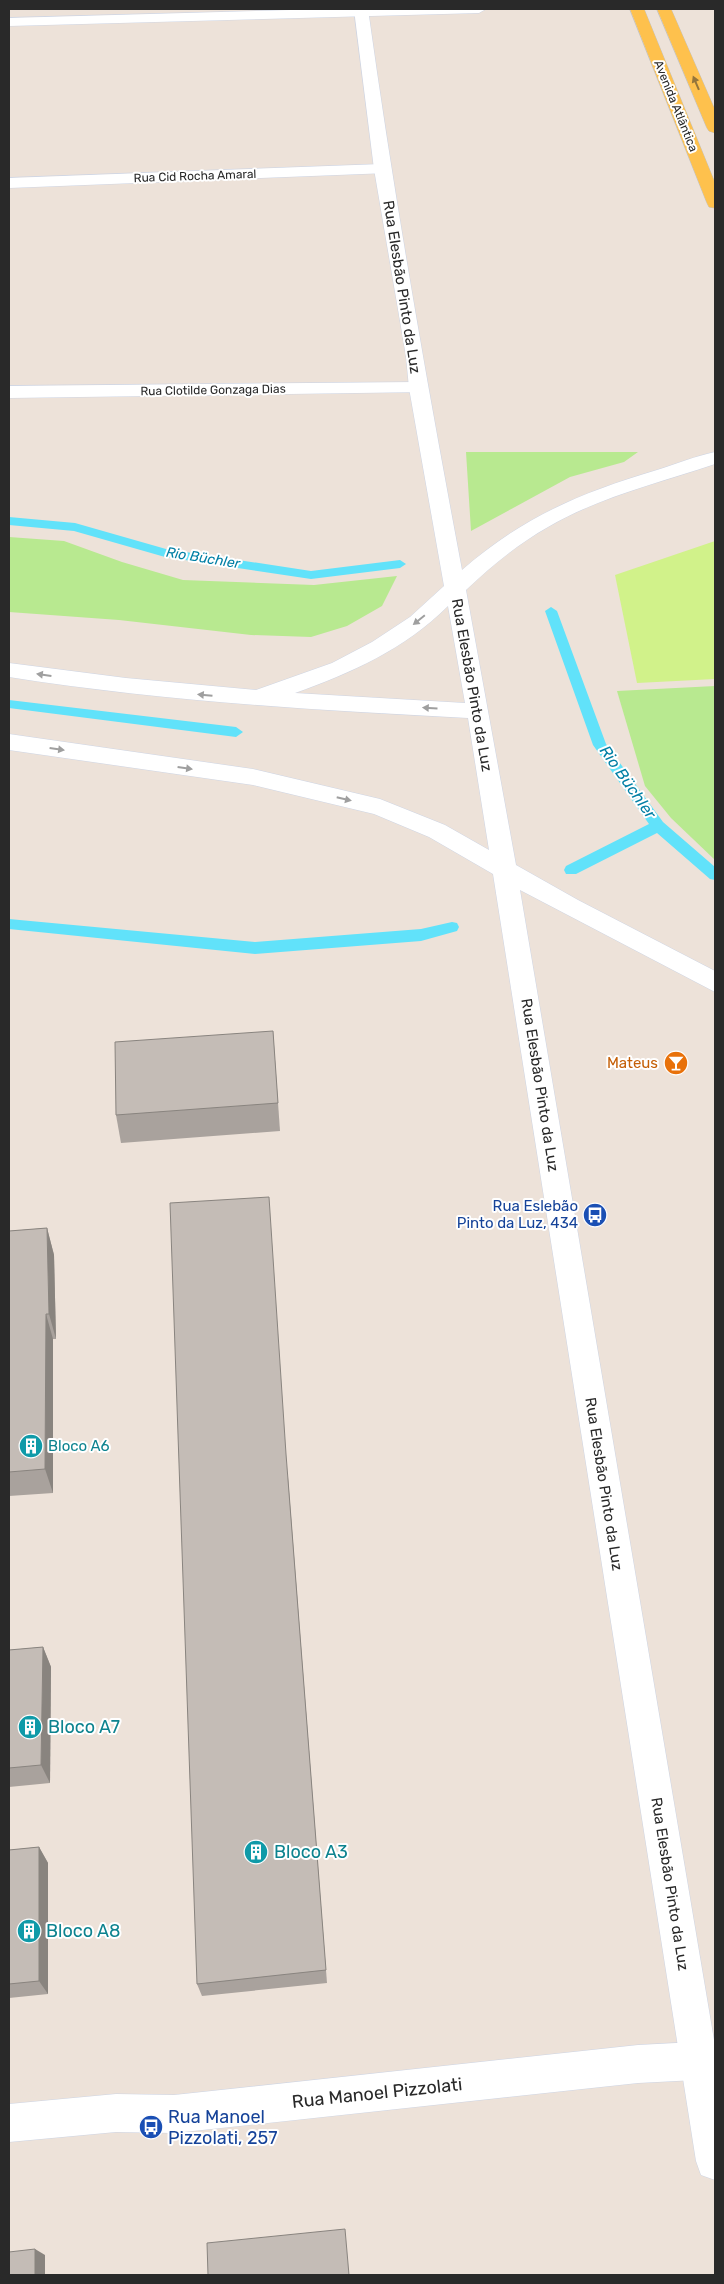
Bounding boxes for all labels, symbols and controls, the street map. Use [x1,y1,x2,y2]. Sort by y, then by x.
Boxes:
street label: Avenida Atlântica [651,58,701,154]
one-way arrow [692,75,700,90]
street label: Rua Cid Rocha Amaral [133,167,257,185]
street label: Rua Elesbão Pinto da Luz [379,199,425,375]
street label: Rua Clotilde Gonzaga Dias [140,382,286,398]
water label: Rio Büchler [165,544,242,572]
street label: Rua Elesbão Pinto da Luz [448,597,496,773]
one-way arrow [413,615,426,626]
one-way arrow [36,671,52,679]
one-way arrow [197,690,213,698]
one-way arrow [421,704,437,712]
water label: Rio Büchler [596,742,661,823]
one-way arrow [49,745,65,753]
one-way arrow [177,764,193,772]
one-way arrow [336,795,351,803]
street label: Rua Elesbão Pinto da Luz [517,997,563,1173]
bar icon: Mateus [663,1050,689,1076]
place label: Mateus [607,1054,658,1072]
place label: Rua Eslebão Pinto da Luz, 434 [457,1197,578,1232]
bus stop icon: Rua Eslebão Pinto da Luz, 434 [582,1202,608,1228]
street label: Rua Elesbão Pinto da Luz [581,1396,627,1572]
building icon: Bloco A6 [18,1433,44,1459]
place label: Bloco A6 [48,1437,110,1455]
building icon: Bloco A7 [17,1714,43,1740]
place label: Bloco A7 [48,1716,120,1738]
street label: Rua Elesbão Pinto da Luz [647,1796,693,1972]
building icon: Bloco A3 [243,1839,269,1865]
place label: Bloco A3 [274,1841,348,1863]
building icon: Bloco A8 [16,1918,42,1944]
place label: Bloco A8 [46,1920,120,1942]
street label: Rua Manoel Pizzolati [291,2073,463,2113]
place label: Rua Manoel Pizzolati, 257 [168,2106,277,2149]
bus stop icon: Rua Manoel Pizzolati, 257 [138,2114,164,2140]

